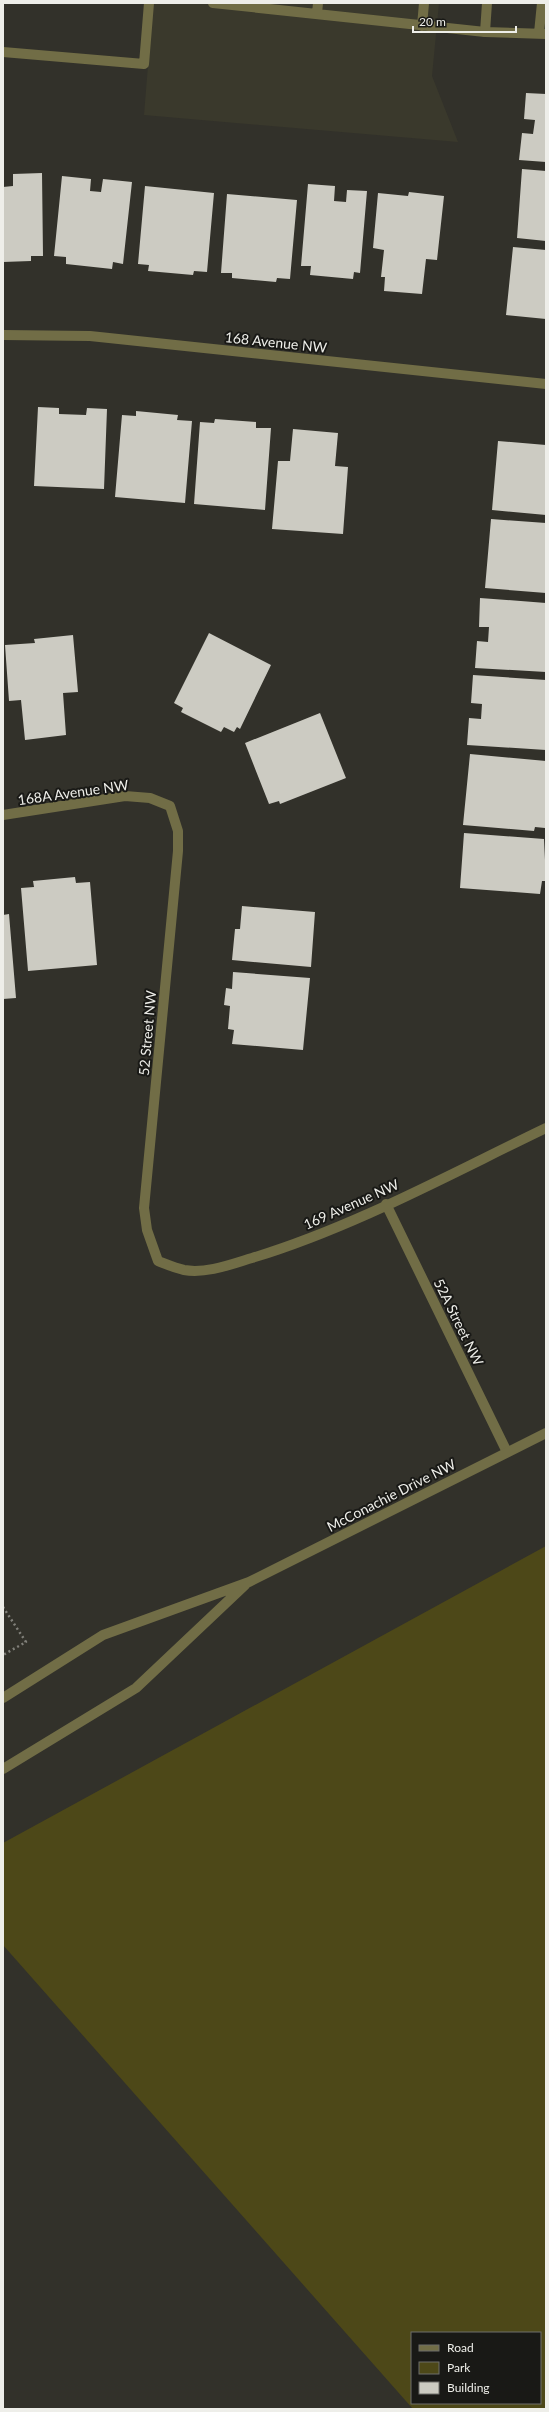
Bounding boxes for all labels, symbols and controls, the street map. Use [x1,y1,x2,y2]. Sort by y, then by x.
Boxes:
scale bar [413,8,516,34]
text: 20 m [419,14,446,29]
street label: 168 Avenue NW [224,328,328,356]
street label: 168A Avenue NW [17,776,130,808]
street label: 52 Street NW [135,989,159,1076]
street label: 169 Avenue NW [301,1175,402,1233]
street label: 52A Street NW [431,1276,488,1369]
street label: McConachie Drive NW [324,1455,459,1535]
legend [411,2332,541,2404]
text: Road [447,2340,474,2355]
text: Park [447,2360,471,2375]
text: Building [447,2380,490,2395]

